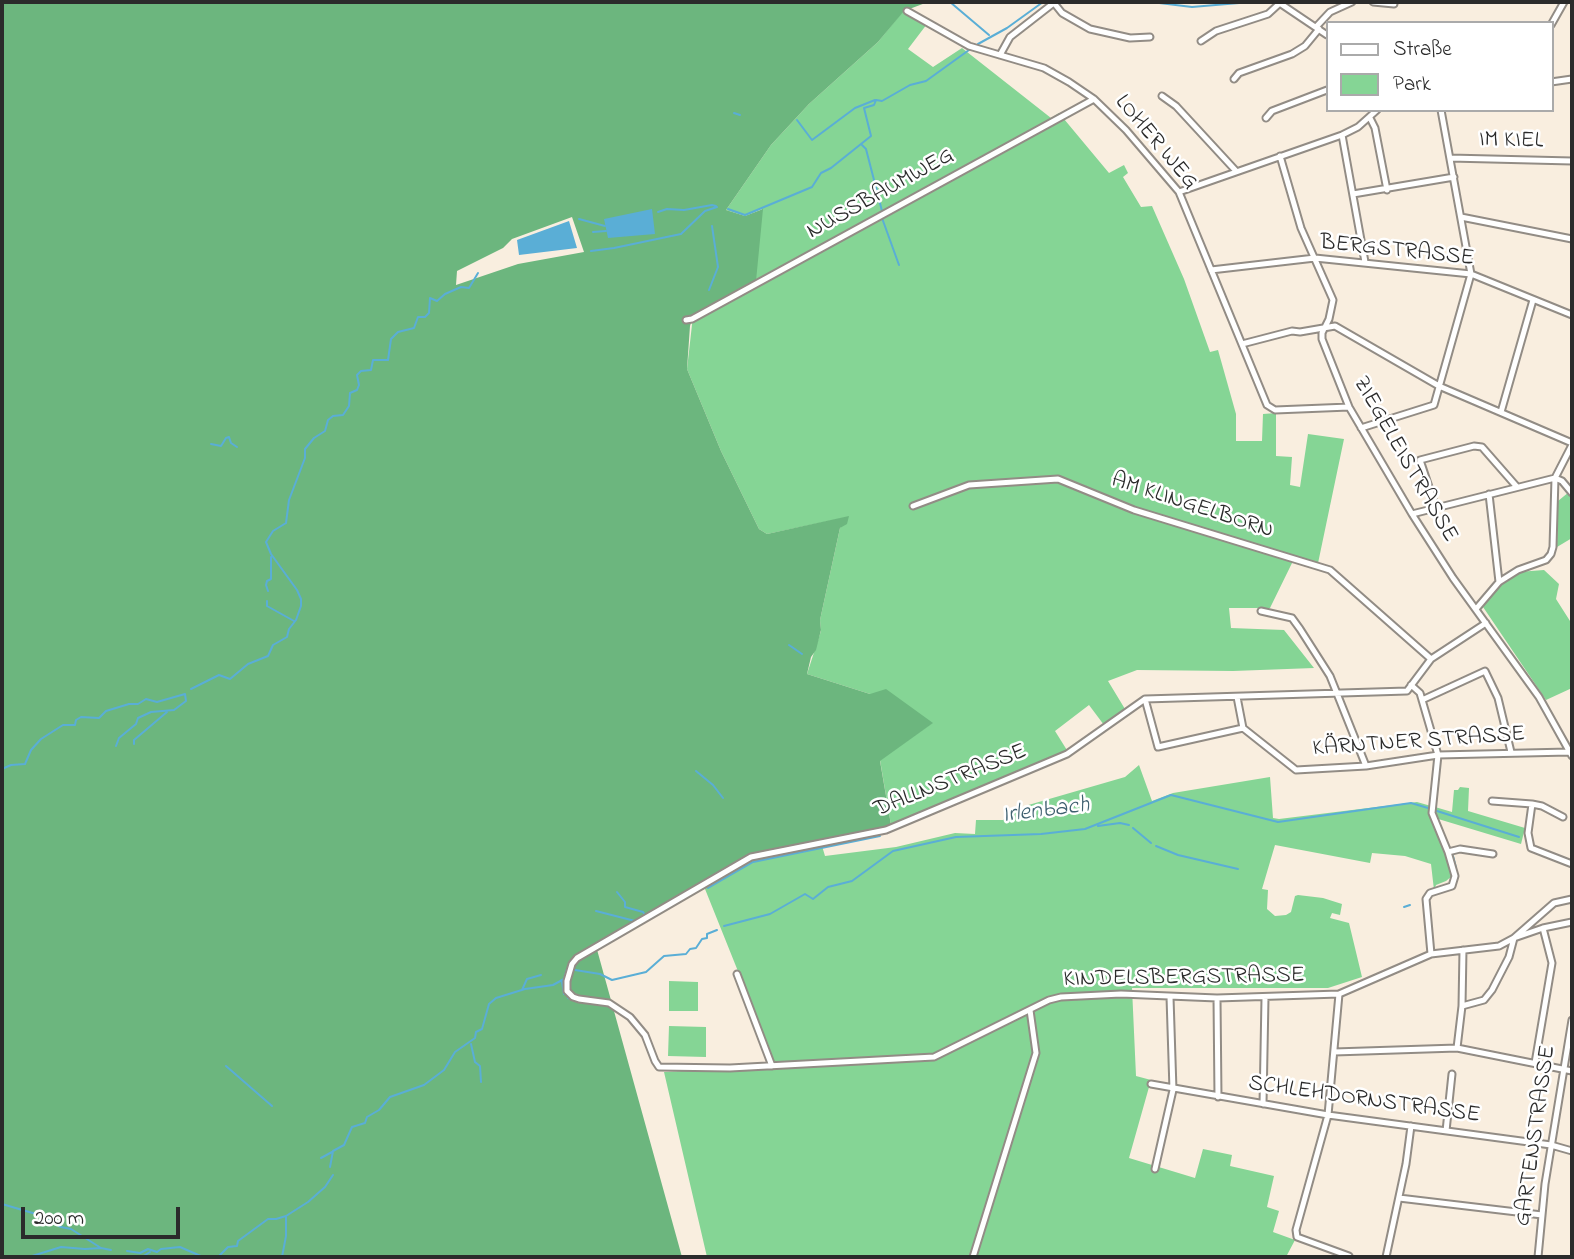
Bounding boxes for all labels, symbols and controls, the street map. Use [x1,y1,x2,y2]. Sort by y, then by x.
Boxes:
legend [1326,21,1553,112]
text: Straße [1393,35,1452,65]
text: Park [1393,70,1431,100]
street label: LOHER WEG [1107,90,1203,196]
street label: IM KIEL [1479,128,1543,156]
street label: NUSSBAUMWEG [803,143,959,247]
street label: BERGSTRASSE [1318,230,1476,274]
street label: ZIEGELEISTRASSE [1345,372,1463,548]
street label: AM KLINGELBORN [1107,468,1277,546]
street label: KÄRNTNER STRASSE [1312,722,1526,764]
street label: DALLNSTRASSE [871,739,1031,825]
water label: Irlenbach [1001,792,1091,832]
street label: KINDELSBERGSTRASSE [1063,963,1305,995]
street label: GARTENSTRASSE [1511,1044,1563,1228]
street label: SCHLEHDORNSTRASSE [1246,1071,1482,1131]
scale bar [24,1192,184,1236]
text: 200 m [34,1204,84,1234]

